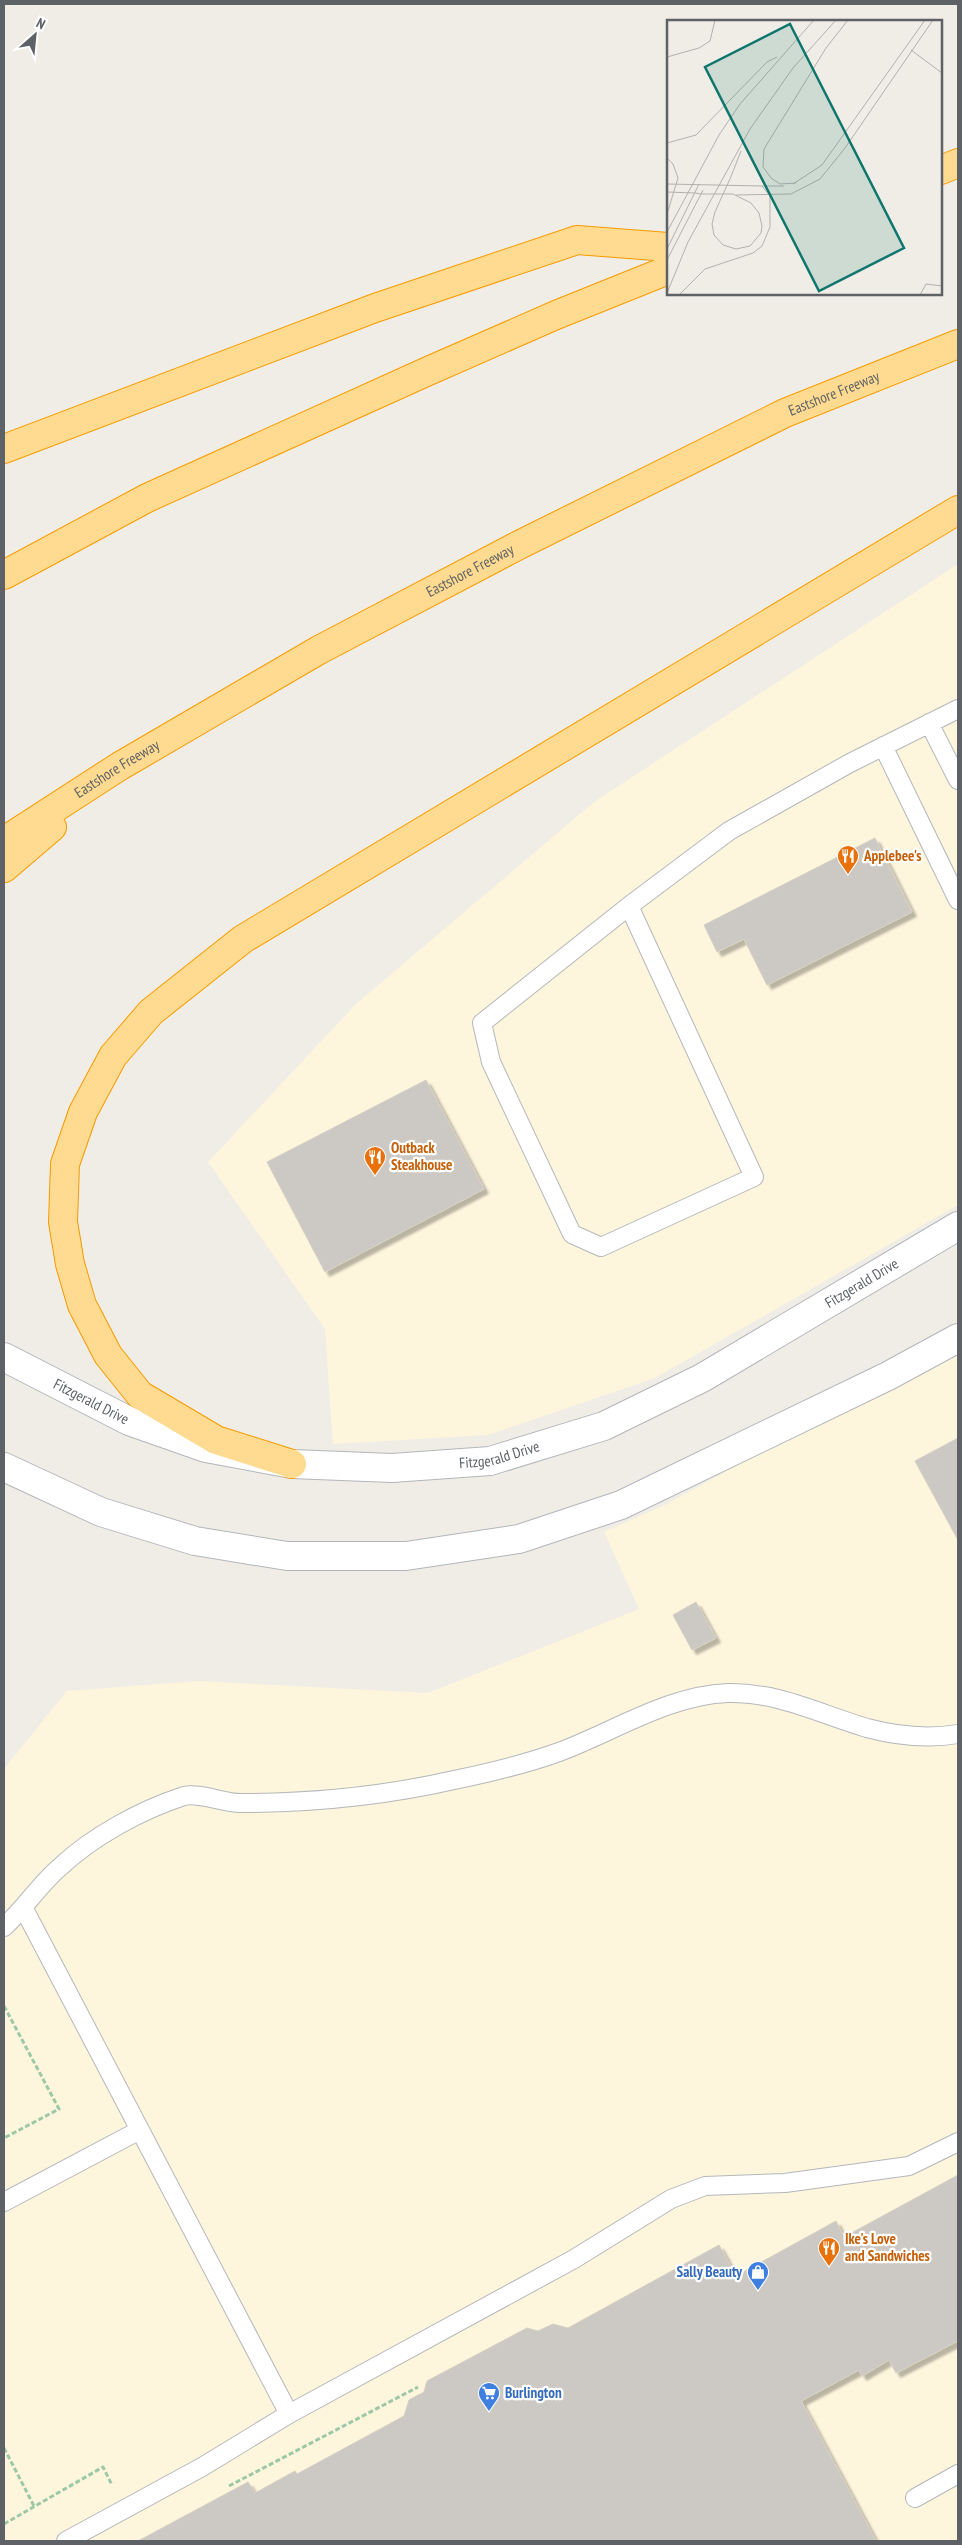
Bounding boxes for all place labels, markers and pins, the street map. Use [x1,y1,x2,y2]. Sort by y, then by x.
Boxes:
restaurant icon: Applebee's [836,844,860,875]
place label: Applebee's [863,846,921,865]
place label: Outback Steakhouse [391,1138,453,1174]
restaurant icon: Outback Steakhouse [363,1145,387,1176]
place label: Ike's Love and Sandwiches [845,2229,930,2265]
restaurant icon: Ike's Love and Sandwiches [817,2236,841,2267]
shop icon: Sally Beauty [746,2260,770,2291]
place label: Sally Beauty [677,2262,743,2281]
supermarket icon: Burlington [477,2381,501,2412]
place label: Burlington [505,2383,562,2402]

